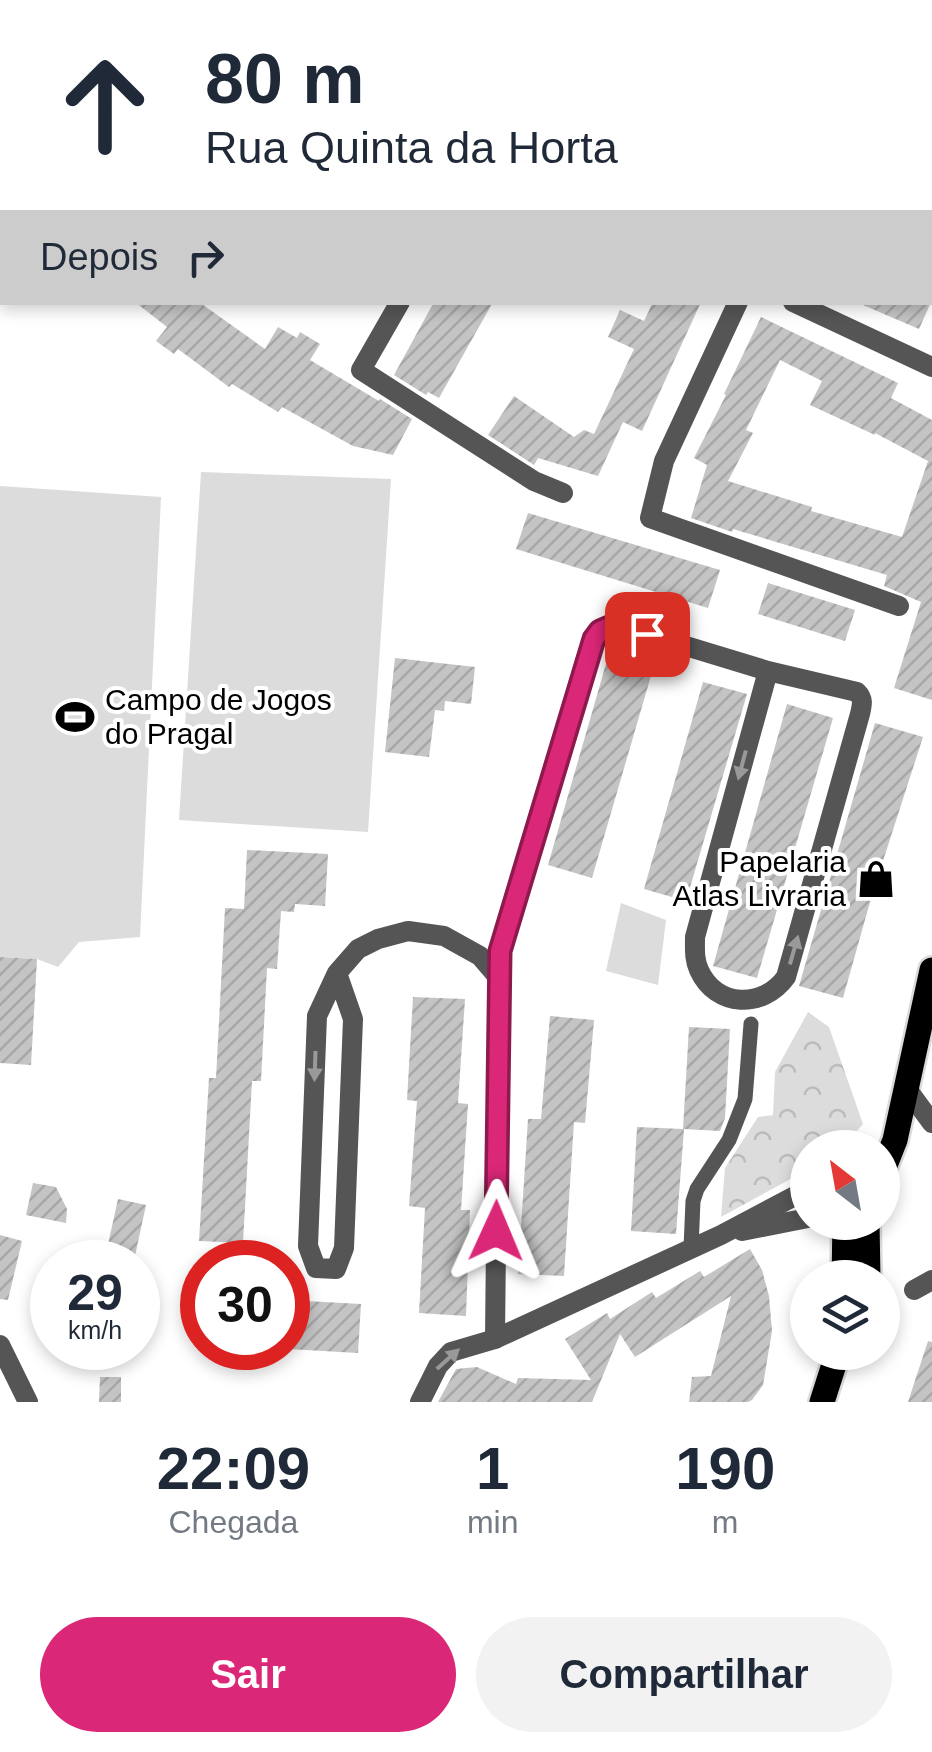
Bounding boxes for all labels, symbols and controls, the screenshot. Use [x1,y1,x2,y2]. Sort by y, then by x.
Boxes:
icon: ahead [40,40,170,170]
text: 80 m [205,40,365,118]
text: Rua Quinta da Horta [205,122,618,173]
icon: right [178,230,233,285]
text: Depois [40,236,158,278]
pin [605,592,690,677]
icon: arrive [620,607,675,662]
place label: Campo de Jogos do Pragal [105,683,332,750]
sports icon: Campo de Jogos do Pragal [54,696,96,738]
one-way arrow [734,749,750,780]
place label: Papelaria Atlas Livraria [673,845,846,912]
shop icon: Papelaria Atlas Livraria [855,858,897,900]
one-way arrow [786,934,802,965]
one-way arrow [307,1050,323,1082]
north arrow [790,1130,900,1240]
map controls [790,1130,900,1370]
position arrow [444,1179,548,1283]
speed limit sign: 30 [180,1240,310,1370]
button: layers [790,1260,900,1370]
text: 29 [67,1265,123,1321]
text: km/h [68,1316,122,1344]
one-way arrow [436,1348,461,1370]
text: 22:09 [157,1435,310,1502]
text: 1 [476,1435,509,1502]
text: 190 [675,1435,775,1502]
text: Chegada [168,1504,298,1540]
text: min [467,1504,518,1540]
text: m [712,1504,739,1540]
button: Sair [40,1617,456,1732]
button: Compartilhar [476,1617,892,1732]

